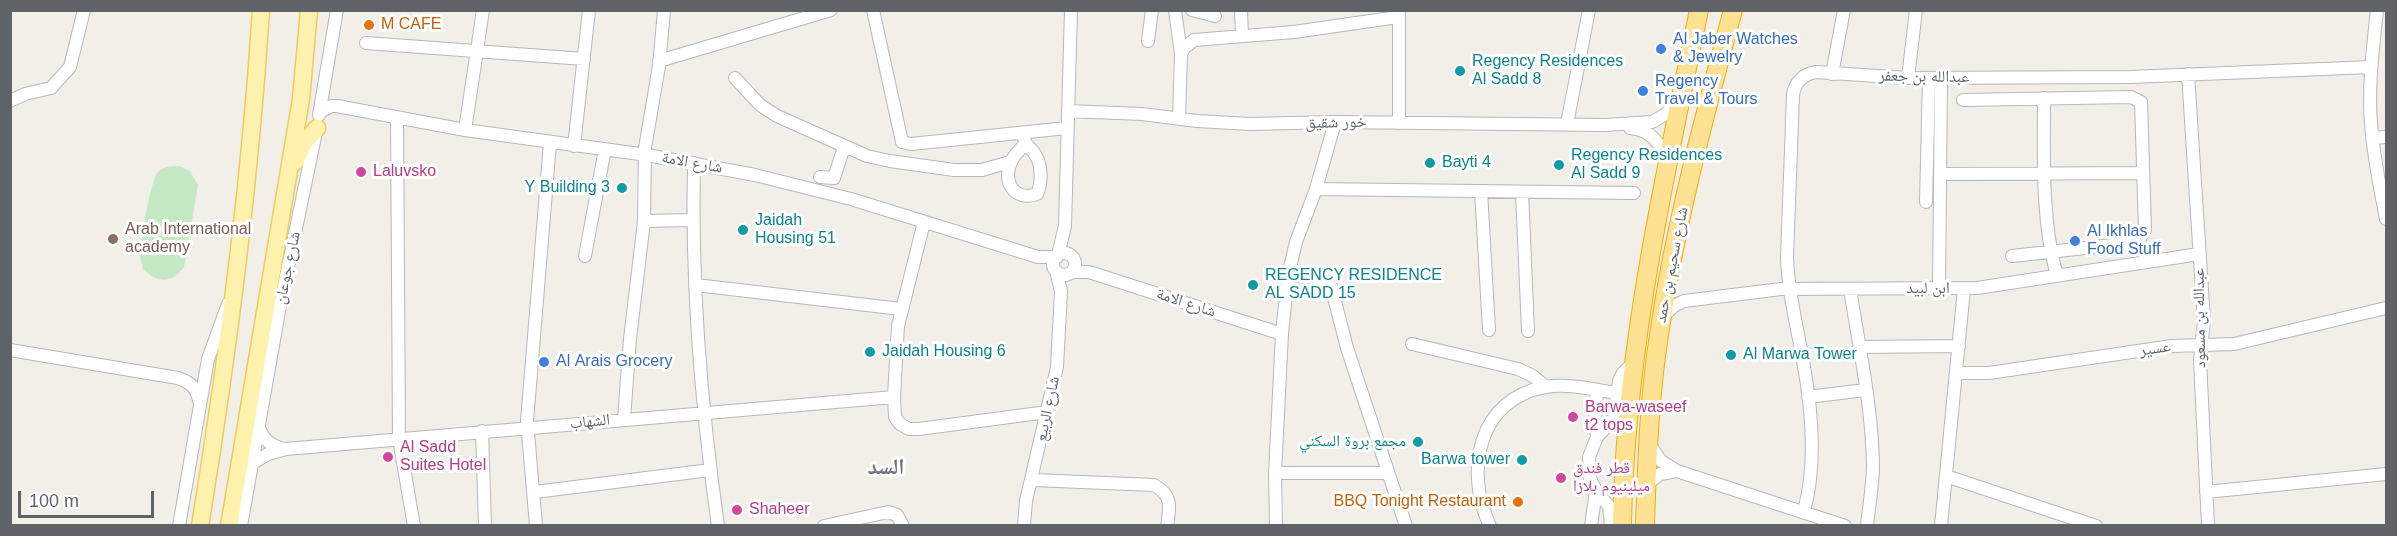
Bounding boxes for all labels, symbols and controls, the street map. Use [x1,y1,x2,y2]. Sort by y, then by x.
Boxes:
place label: M CAFE [381,15,441,35]
marker: M CAFE [362,18,376,32]
place label: Al Jaber Watches & Jewelry [1673,30,1798,68]
marker: Al Jaber Watches & Jewelry [1654,42,1668,56]
place label: Regency Residences Al Sadd 8 [1472,52,1623,90]
marker: Regency Residences Al Sadd 8 [1453,64,1467,78]
street label: عبدالله بن جعفر [1878,67,1970,87]
place label: Regency Travel & Tours [1655,72,1758,110]
marker: Regency Travel & Tours [1636,84,1650,98]
street label: خور شقيق [1305,113,1367,133]
place label: Regency Residences Al Sadd 9 [1571,146,1722,184]
street label: شارع الامة [660,148,724,178]
place label: Bayti 4 [1442,153,1491,173]
marker: Bayti 4 [1423,156,1437,170]
marker: Regency Residences Al Sadd 9 [1552,158,1566,172]
place label: Laluvsko [373,162,436,182]
marker: Laluvsko [354,165,368,179]
place label: Y Building 3 [525,178,610,198]
marker: Y Building 3 [615,181,629,195]
street label: شارع سحيم بن حمد [1651,206,1693,324]
place label: Jaidah Housing 51 [755,211,836,249]
place label: Arab International academy [125,220,251,258]
place label: Al Ikhlas Food Stuff [2087,222,2161,260]
marker: Jaidah Housing 51 [736,223,750,237]
street label: شارع جوعان [271,230,305,306]
marker: Arab International academy [106,232,120,246]
marker: Al Ikhlas Food Stuff [2068,234,2082,248]
place label: REGENCY RESIDENCE AL SADD 15 [1265,266,1442,304]
street label: عبدالله بن مسعود [2190,268,2210,368]
marker: REGENCY RESIDENCE AL SADD 15 [1246,278,1260,292]
street label: ابن لبيد [1906,279,1950,299]
street label: شارع الامة [1154,284,1218,322]
street label: عسير [2138,337,2172,361]
place label: Jaidah Housing 6 [882,342,1006,362]
marker: Jaidah Housing 6 [863,345,877,359]
place label: Al Marwa Tower [1743,345,1857,365]
marker: Al Marwa Tower [1724,348,1738,362]
place label: Al Arais Grocery [556,352,672,372]
marker: Al Arais Grocery [537,355,551,369]
street label: شارع الربيع [1032,375,1064,443]
place label: Barwa-waseef t2 tops [1585,398,1686,436]
street label: الشهاب [569,410,611,434]
marker: Barwa-waseef t2 tops [1566,410,1580,424]
place label: مجمع بروة السكني [1299,432,1406,452]
marker: مجمع بروة السكني [1411,435,1425,449]
place label: Al Sadd Suites Hotel [400,438,486,476]
marker: Al Sadd Suites Hotel [381,450,395,464]
place label: Barwa tower [1421,450,1510,470]
marker: Barwa tower [1515,453,1529,467]
district label: السد [867,455,905,481]
place label: قطر فندق ميلينيوم بلازا [1573,459,1650,497]
marker: قطر فندق ميلينيوم بلازا [1554,471,1568,485]
scale bar [21,479,158,517]
text: 100 m [29,491,79,511]
place label: BBQ Tonight Restaurant [1333,492,1506,512]
marker: BBQ Tonight Restaurant [1511,495,1525,509]
place label: Shaheer [749,500,809,520]
marker: Shaheer [730,503,744,517]

